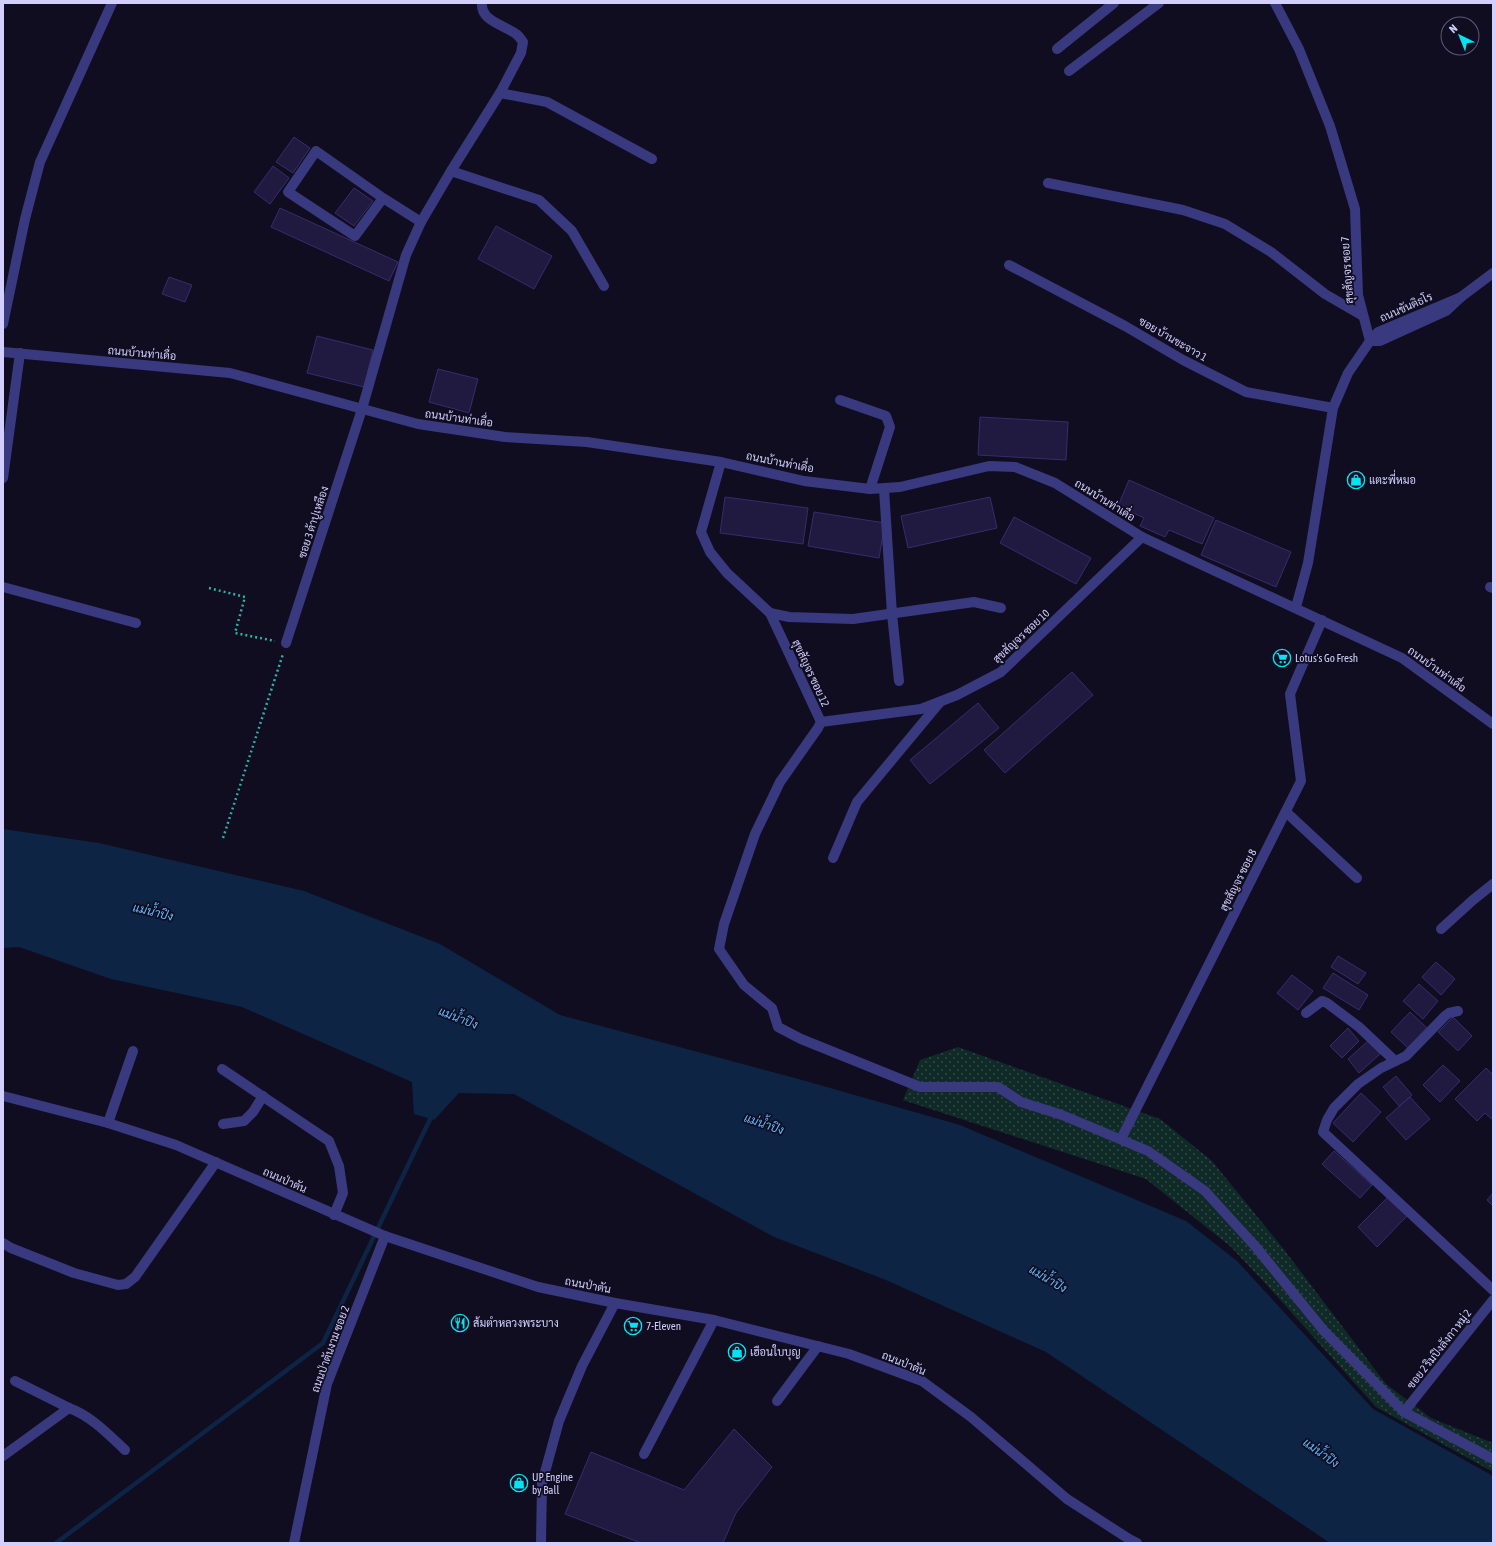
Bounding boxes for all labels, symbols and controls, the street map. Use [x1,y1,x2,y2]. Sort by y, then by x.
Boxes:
north arrow [1440,16,1480,56]
text: N [1447,22,1460,35]
street label: สุขสัญจร ซอย 7 [1338,236,1358,304]
street label: ถนนขันติธโร [1377,288,1434,324]
street label: ซอย บ้านขะจาว 1 [1137,314,1210,363]
street label: ถนนบ้านท่าเดื่อ [107,339,177,362]
street label: ถนนบ้านท่าเดื่อ [424,402,495,429]
street label: ถนนบ้านท่าเดื่อ [745,445,816,474]
place label: แตะพี่หมอ [1369,469,1416,486]
shop icon: แตะพี่หมอ [1346,470,1366,490]
street label: ถนนบ้านท่าเดื่อ [1073,472,1140,523]
street label: ซอย 3 ต้าปูเหลือง [295,484,332,560]
street label: สุขสัญจร ซอย 10 [990,606,1054,667]
street label: สุขสัญจร ซอย 12 [787,637,833,710]
street label: ถนนบ้านท่าเดื่อ [1406,640,1471,694]
supermarket icon: Lotus's Go Fresh [1272,648,1292,668]
place label: Lotus's Go Fresh [1295,652,1358,664]
street label: สุขสัญจร ซอย 8 [1216,847,1261,914]
water label: แม่น้ำปิง [131,896,176,924]
water label: แม่น้ำปิง [436,1000,482,1032]
water label: แม่น้ำปิง [742,1107,788,1137]
street label: ถนนป่าตัน [261,1164,309,1195]
water label: แม่น้ำปิง [1027,1259,1072,1296]
street label: ถนนป่าตัน [564,1274,612,1295]
street label: ถนนป่าตันงาม ซอย 2 [308,1304,351,1394]
street label: ซอย 2 ริมปิงลังกา หมู่ 2 [1404,1306,1475,1392]
restaurant icon: ส้มตำหลวงพระบาง [450,1313,470,1333]
place label: ส้มตำหลวงพระบาง [473,1316,559,1329]
supermarket icon: 7-Eleven [623,1316,643,1336]
place label: 7-Eleven [646,1320,681,1332]
shop icon: เฮือนใบบุญ [727,1342,747,1362]
place label: เฮือนใบบุญ [750,1344,801,1361]
street label: ถนนป่าตัน [880,1348,928,1377]
water label: แม่น้ำปิง [1300,1432,1345,1471]
place label: UP Engine by Ball [532,1471,573,1496]
shop icon: UP Engine by Ball [509,1473,529,1493]

